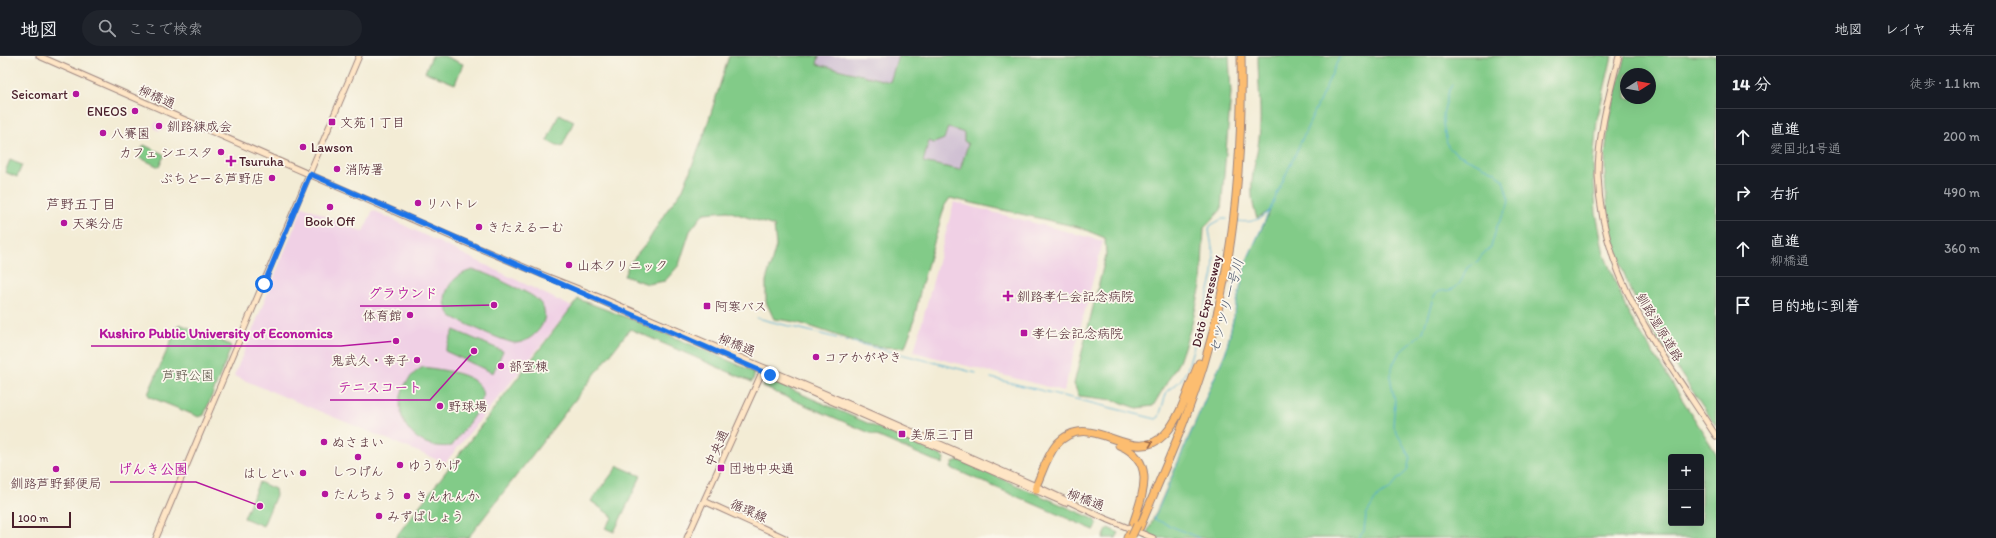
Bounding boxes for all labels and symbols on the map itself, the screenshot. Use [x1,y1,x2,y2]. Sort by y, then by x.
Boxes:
north arrow [1620,68,1656,104]
street label: 柳橋通 [136,82,178,111]
place label: Seicomart [11,87,68,102]
marker: Seicomart [71,89,81,99]
place label: ENEOS [87,104,127,119]
marker: ENEOS [130,106,140,116]
place label: 文苑１丁目 [340,115,405,130]
marker: 文苑１丁目 [327,117,337,127]
place label: 釧路練成会 [167,119,232,134]
marker: 釧路練成会 [154,121,164,131]
place label: 八賽園 [111,126,150,141]
marker: 八賽園 [98,128,108,138]
place label: Lawson [311,140,354,155]
marker: Lawson [298,142,308,152]
place label: カフェ シエスタ [119,145,213,160]
marker: カフェ シエスタ [216,147,226,157]
place label: Tsuruha [239,154,284,169]
marker: Tsuruha [226,156,236,166]
place label: 消防署 [345,162,384,177]
marker: 消防署 [332,164,342,174]
place label: ぷちどーる芦野店 [160,171,264,186]
marker: ぷちどーる芦野店 [267,173,277,183]
district label: 芦野五丁目 [46,196,116,213]
place label: リハトレ [426,196,478,211]
marker: リハトレ [413,198,423,208]
marker: Book Off [325,202,335,212]
place label: Book Off [305,214,356,229]
place label: 天楽分店 [72,216,124,231]
marker: 天楽分店 [59,218,69,228]
place label: きたえるーむ [487,220,564,235]
marker: きたえるーむ [474,222,484,232]
street label: Dōtō Expressway [1189,254,1224,349]
water label: セツツリ一号川 [1206,257,1247,356]
place label: 山本クリニック [577,258,668,273]
marker: 山本クリニック [564,260,574,270]
route start [255,275,273,293]
callout: グラウンド [360,280,446,306]
text: グラウンド [368,285,438,302]
place label: 釧路孝仁会記念病院 [1017,289,1134,304]
marker: 釧路孝仁会記念病院 [1002,290,1014,302]
street label: 釧路湿原道路 [1633,290,1686,365]
place label: 阿寒バス [715,299,767,314]
marker: 阿寒バス [702,301,712,311]
place label: 体育館 [363,308,402,323]
marker: 体育館 [405,310,415,320]
callout: Kushiro Public University of Economics [91,320,341,346]
text: Kushiro Public University of Economics [99,325,333,342]
place label: 孝仁会記念病院 [1032,326,1123,341]
marker: 孝仁会記念病院 [1019,328,1029,338]
street label: 柳橋通 [716,330,758,359]
place label: コアかがやき [824,350,902,365]
marker: コアかがやき [811,352,821,362]
place label: 鬼武久・幸子 [331,353,409,368]
marker: 鬼武久・幸子 [412,355,422,365]
place label: 部室棟 [509,359,548,374]
marker: 部室棟 [496,361,506,371]
route end [761,366,779,384]
park label: 芦野公園 [162,368,214,383]
callout: テニスコート [330,374,430,400]
text: テニスコート [338,379,422,396]
place label: 野球場 [448,399,487,414]
marker: 野球場 [435,401,445,411]
street label: 中央通 [702,427,731,469]
place label: 美原三丁目 [910,427,975,442]
marker: 美原三丁目 [897,429,907,439]
place label: ぬさまい [332,435,384,450]
marker: ぬさまい [319,437,329,447]
one-way arrow [1146,439,1153,447]
marker: しつげん [353,452,363,462]
callout: げんき公園 [110,456,196,482]
place label: ゆうかげ [408,458,460,473]
marker: ゆうかげ [395,460,405,470]
text: げんき公園 [118,461,188,478]
place label: 団地中央通 [729,461,794,476]
marker: 団地中央通 [716,463,726,473]
marker: 釧路芦野郵便局 [51,464,61,474]
place label: しつげん [332,464,384,479]
place label: はしどい [243,466,295,481]
marker: はしどい [298,468,308,478]
place label: 釧路芦野郵便局 [10,476,102,491]
street label: 柳橋通 [1065,485,1107,513]
place label: たんちょう [333,487,397,502]
marker: たんちょう [320,489,330,499]
place label: きんれんか [415,489,480,504]
marker: きんれんか [402,491,412,501]
street label: 循環線 [728,496,771,526]
place label: みずばしょう [387,509,464,524]
scale bar [12,510,71,529]
marker: みずばしょう [374,511,384,521]

